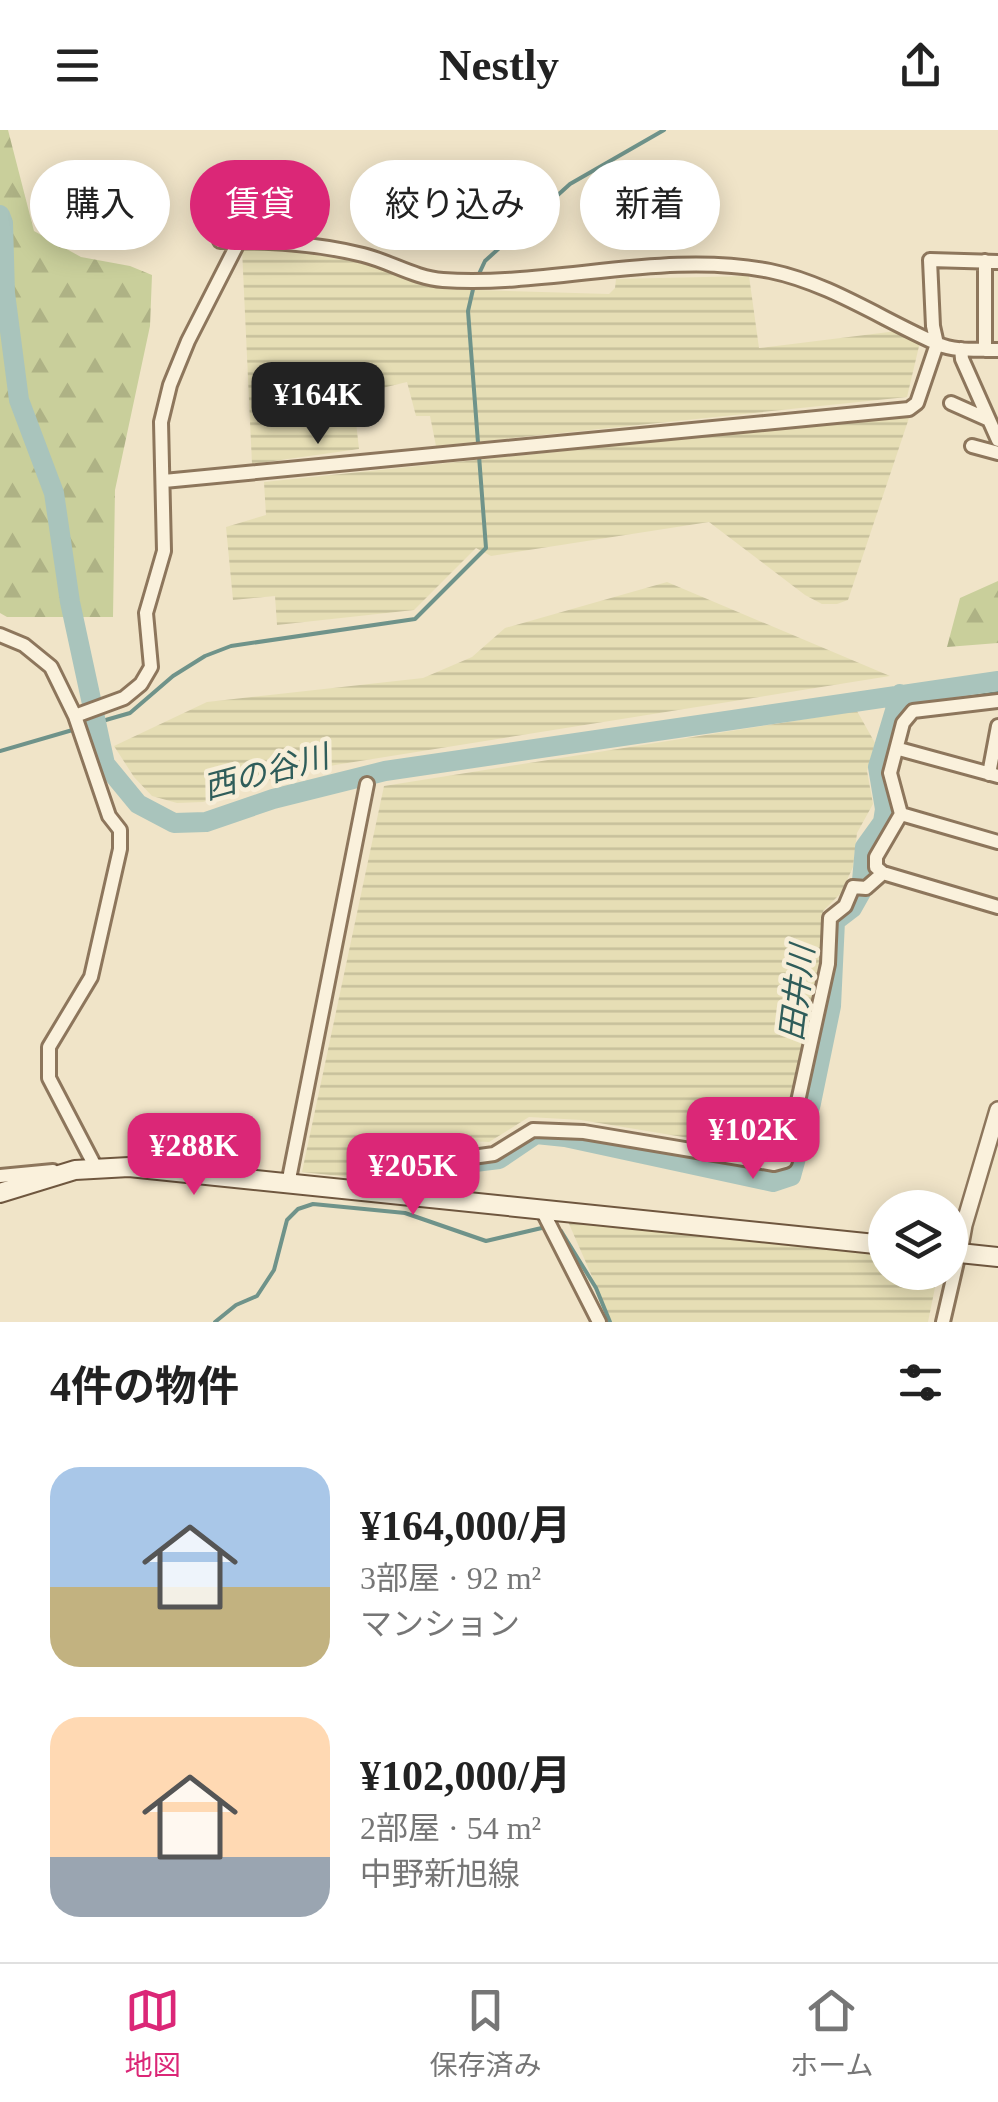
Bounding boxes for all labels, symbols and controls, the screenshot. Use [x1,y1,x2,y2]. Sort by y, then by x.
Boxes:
icon: menu [50,38,105,93]
icon: share [893,38,948,93]
text: Nestly [439,40,559,90]
chip: 購入 [30,160,170,250]
chip: 賃貸 [190,160,330,250]
chip: 絞り込み [350,160,560,250]
chip: 新着 [580,160,720,250]
pin: ¥164K [248,362,388,447]
text: ¥164K [274,376,362,412]
water label: 西の谷川 [200,737,335,806]
water label: 田井川 [773,940,821,1043]
pin: ¥102K [683,1097,823,1182]
text: ¥102K [709,1111,797,1147]
pin: ¥288K [124,1113,264,1198]
text: ¥288K [150,1127,238,1163]
pin: ¥205K [343,1133,483,1218]
text: ¥205K [369,1147,457,1183]
map controls [868,1190,968,1290]
button: layers [868,1190,968,1290]
icon: filters [893,1355,948,1410]
text: 4件の物件 [50,1364,239,1410]
text: ¥164,000/月 [360,1503,571,1549]
icon: home [130,1507,250,1627]
text: 3部屋 · 92 m² [360,1560,541,1596]
text: マンション [360,1606,520,1642]
text: ¥102,000/月 [360,1753,571,1799]
icon: home [130,1757,250,1877]
text: 2部屋 · 54 m² [360,1810,541,1846]
text: 中野新旭線 [360,1856,520,1892]
tab: 地図 [124,1983,180,2083]
tab: 保存済み [429,1983,541,2083]
tab: ホーム [790,1983,874,2083]

